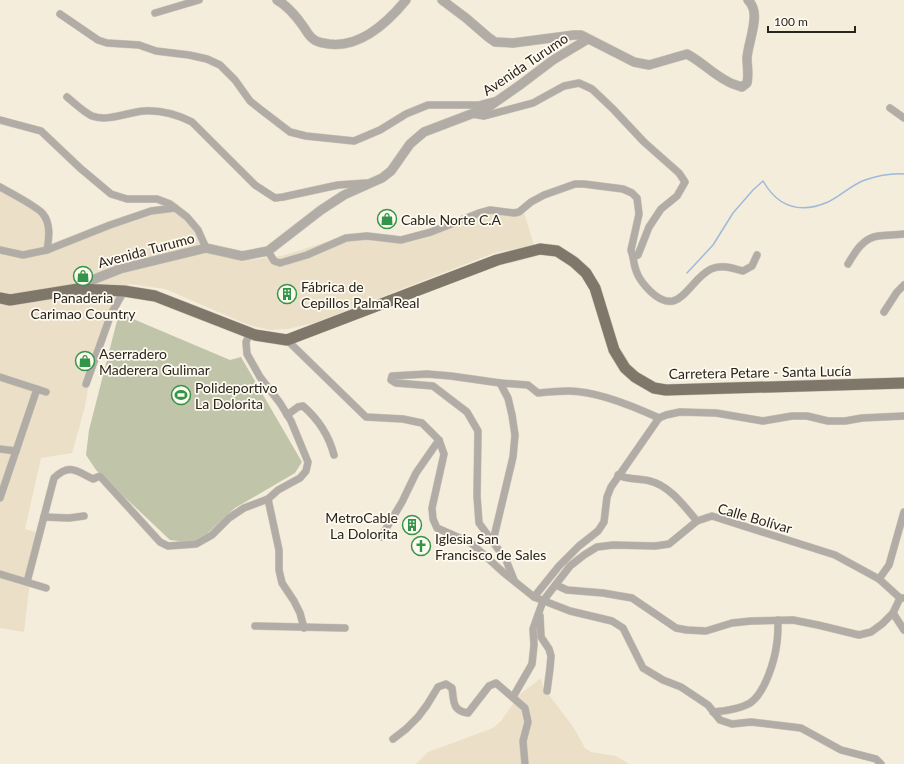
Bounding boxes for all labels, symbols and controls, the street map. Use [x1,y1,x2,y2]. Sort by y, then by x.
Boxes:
scale bar [768,8,855,34]
text: 100 m [774,14,808,29]
street label: Avenida Turumo [479,29,571,99]
shop icon: Cable Norte C.A [376,208,398,230]
place label: Cable Norte C.A [401,211,502,228]
street label: Avenida Turumo [96,229,196,271]
shop icon: Panaderia Carimao Country [72,265,94,287]
place label: Fábrica de Cepillos Palma Real [301,278,419,311]
building icon: Fábrica de Cepillos Palma Real [276,283,298,305]
place label: Panaderia Carimao Country [31,289,136,322]
place label: Aserradero Maderera Gulimar [99,345,210,378]
shop icon: Aserradero Maderera Gulimar [74,350,96,372]
street label: Carretera Petare - Santa Lucía [669,362,852,382]
place label: Polideportivo La Dolorita [195,379,277,412]
sports icon: Polideportivo La Dolorita [170,384,192,406]
street label: Calle Bolívar [716,499,794,537]
place label: MetroCable La Dolorita [325,509,398,542]
building icon: MetroCable La Dolorita [401,514,423,536]
place label: Iglesia San Francisco de Sales [435,530,546,563]
church icon: Iglesia San Francisco de Sales [410,535,432,557]

